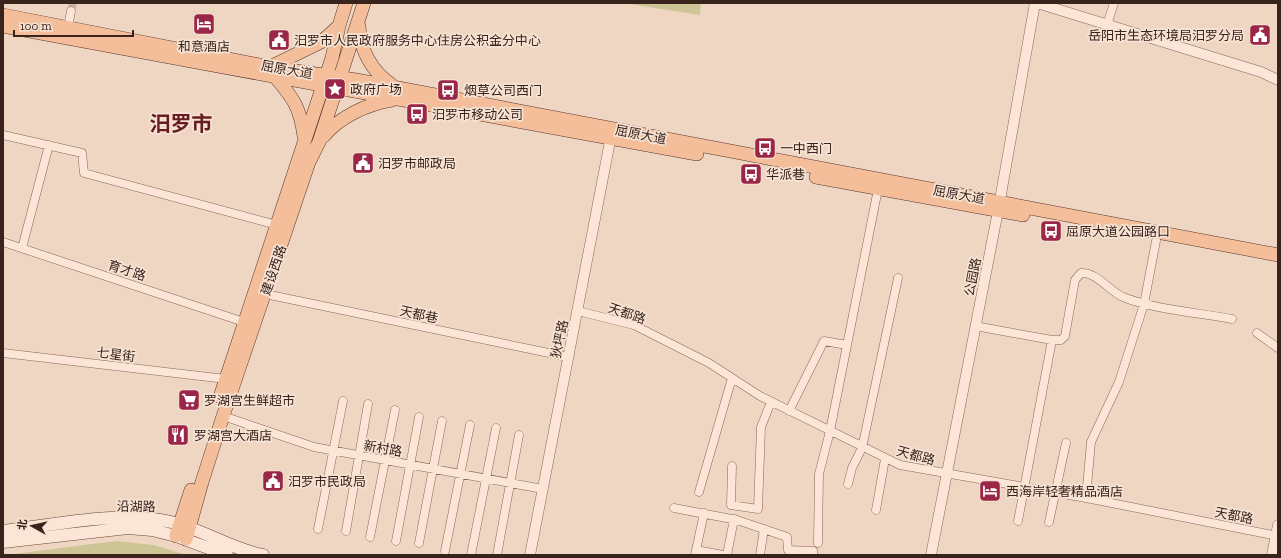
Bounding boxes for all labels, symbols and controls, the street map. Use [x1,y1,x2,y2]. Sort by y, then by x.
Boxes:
hotel icon: 和意酒店 [191,11,217,37]
scale bar [14,12,133,38]
text: 100 m [20,19,52,33]
public building icon: 岳阳市生态环境局汨罗分局 [1247,22,1273,48]
public building icon: 汨罗市人民政府服务中心住房公积金分中心 [266,27,292,53]
place label: 岳阳市生态环境局汨罗分局 [1088,28,1244,43]
place label: 汨罗市人民政府服务中心住房公积金分中心 [294,33,541,48]
place label: 和意酒店 [178,39,230,54]
street label: 屈原大道 [260,58,314,81]
place icon: 政府广场 [322,76,348,102]
bus stop icon: 烟草公司西门 [435,77,461,103]
place label: 政府广场 [350,82,402,97]
place label: 烟草公司西门 [464,83,542,98]
bus stop icon: 汨罗市移动公司 [404,101,430,127]
place label: 汨罗市移动公司 [432,107,523,122]
district label: 汨罗市 [150,111,213,136]
street label: 屈原大道 [614,122,668,147]
bus stop icon: 一中西门 [752,135,778,161]
place label: 一中西门 [780,141,832,156]
public building icon: 汨罗市邮政局 [350,150,376,176]
place label: 汨罗市邮政局 [378,156,456,171]
bus stop icon: 华派巷 [738,161,764,187]
place label: 华派巷 [766,167,805,182]
street label: 屈原大道 [932,183,986,206]
bus stop icon: 屈原大道公园路口 [1038,218,1064,244]
place label: 屈原大道公园路口 [1066,224,1170,239]
street label: 建设西路 [258,243,289,297]
street label: 育才路 [106,257,148,284]
street label: 公园路 [961,257,984,298]
street label: 天都路 [606,300,648,327]
street label: 天都巷 [398,303,440,326]
street label: 狄坪路 [548,318,571,360]
street label: 七星街 [96,345,136,364]
supermarket icon: 罗湖宫生鲜超市 [176,387,202,413]
place label: 罗湖宫生鲜超市 [204,393,295,408]
restaurant icon: 罗湖宫大酒店 [165,422,191,448]
place label: 罗湖宫大酒店 [194,428,272,443]
street label: 新村路 [362,438,403,459]
street label: 天都路 [895,443,937,468]
public building icon: 汨罗市民政局 [260,468,286,494]
place label: 汨罗市民政局 [288,474,366,489]
hotel icon: 西海岸轻奢精品酒店 [977,478,1003,504]
place label: 西海岸轻奢精品酒店 [1006,484,1123,499]
street label: 沿湖路 [116,499,156,514]
street label: 天都路 [1213,504,1254,527]
north arrow [12,506,52,546]
text: 北 [15,518,30,531]

